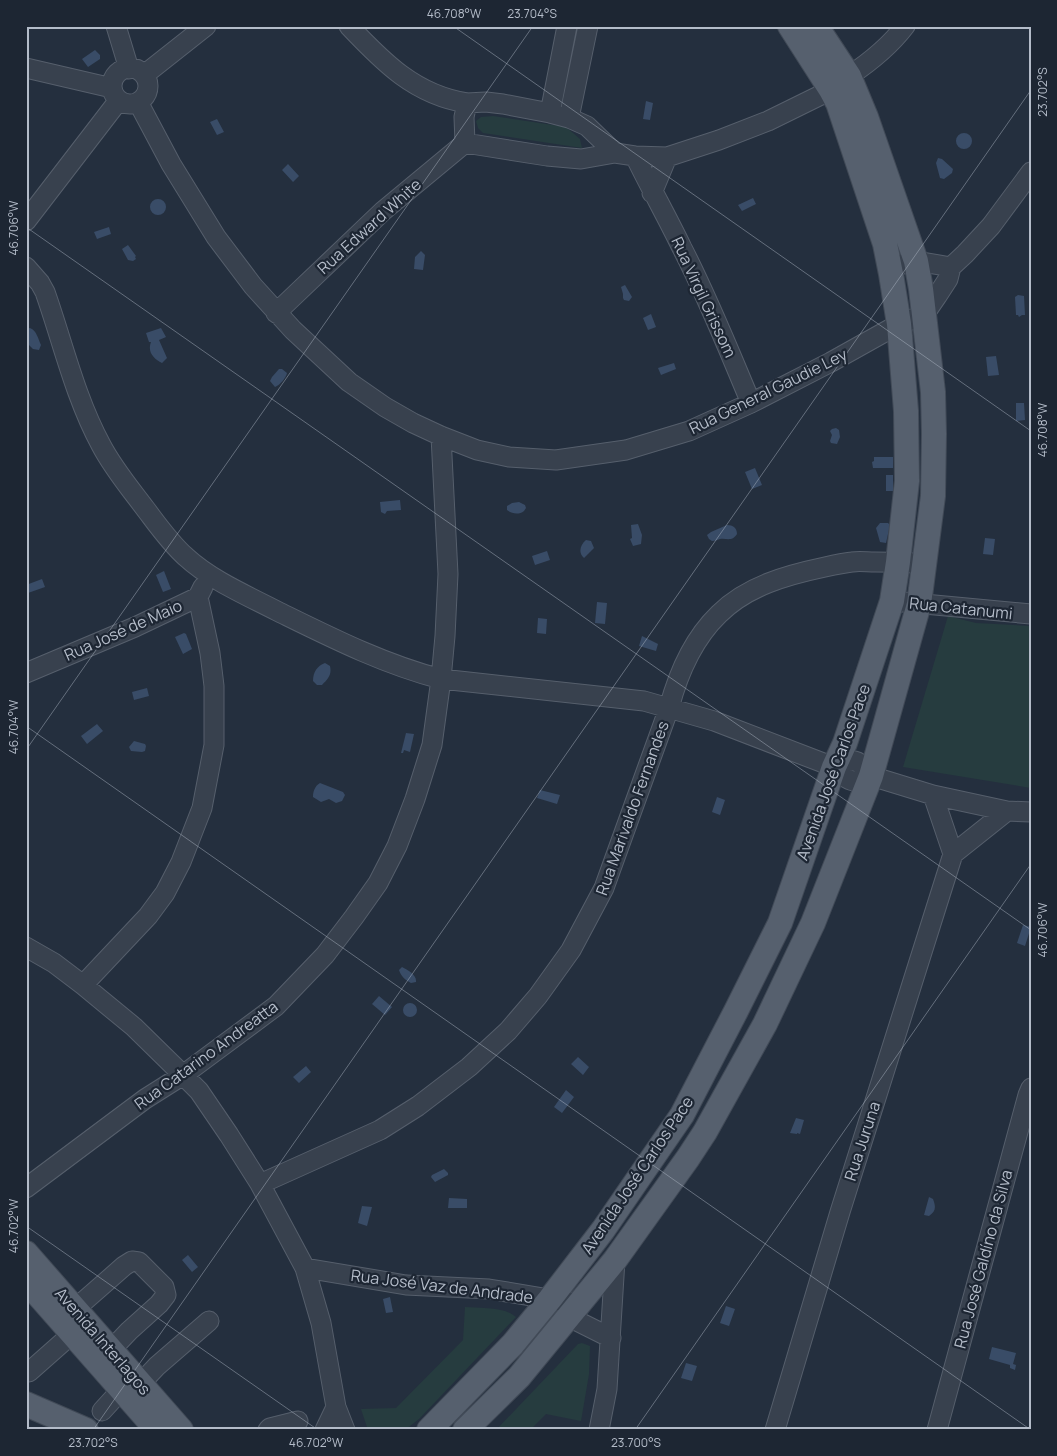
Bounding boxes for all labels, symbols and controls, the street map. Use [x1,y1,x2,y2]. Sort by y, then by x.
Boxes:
text: 46.708°W [427,5,482,22]
text: 23.704°S [507,5,557,22]
text: 23.702°S [1034,67,1051,117]
street label: Rua Edward White [312,173,426,279]
text: 46.706°W [5,200,22,255]
street label: Rua Virgil Grissom [666,233,742,361]
street label: Rua General Gaudie Ley [685,343,851,439]
text: 46.708°W [1034,402,1051,457]
street label: Rua Catanumi [908,592,1014,624]
street label: Rua José de Maio [61,594,185,666]
street label: Avenida José Carlos Pace [791,681,875,863]
text: 46.704°W [5,699,22,754]
street label: Rua Marivaldo Fernandes [590,718,674,898]
text: 46.706°W [1034,902,1051,957]
street label: Rua Catarino Andreatta [130,995,282,1115]
street label: Avenida José Carlos Pace [576,1092,698,1258]
street label: Rua Juruna [839,1098,885,1184]
street label: Rua José Galdíno da Silva [949,1167,1017,1351]
text: 46.702°W [5,1198,22,1253]
street label: Rua José Vaz de Andrade [350,1264,534,1308]
street label: Avenida Interlagos [50,1283,156,1399]
text: 23.702°S [68,1434,118,1451]
text: 46.702°W [289,1434,344,1451]
text: 23.700°S [611,1434,661,1451]

